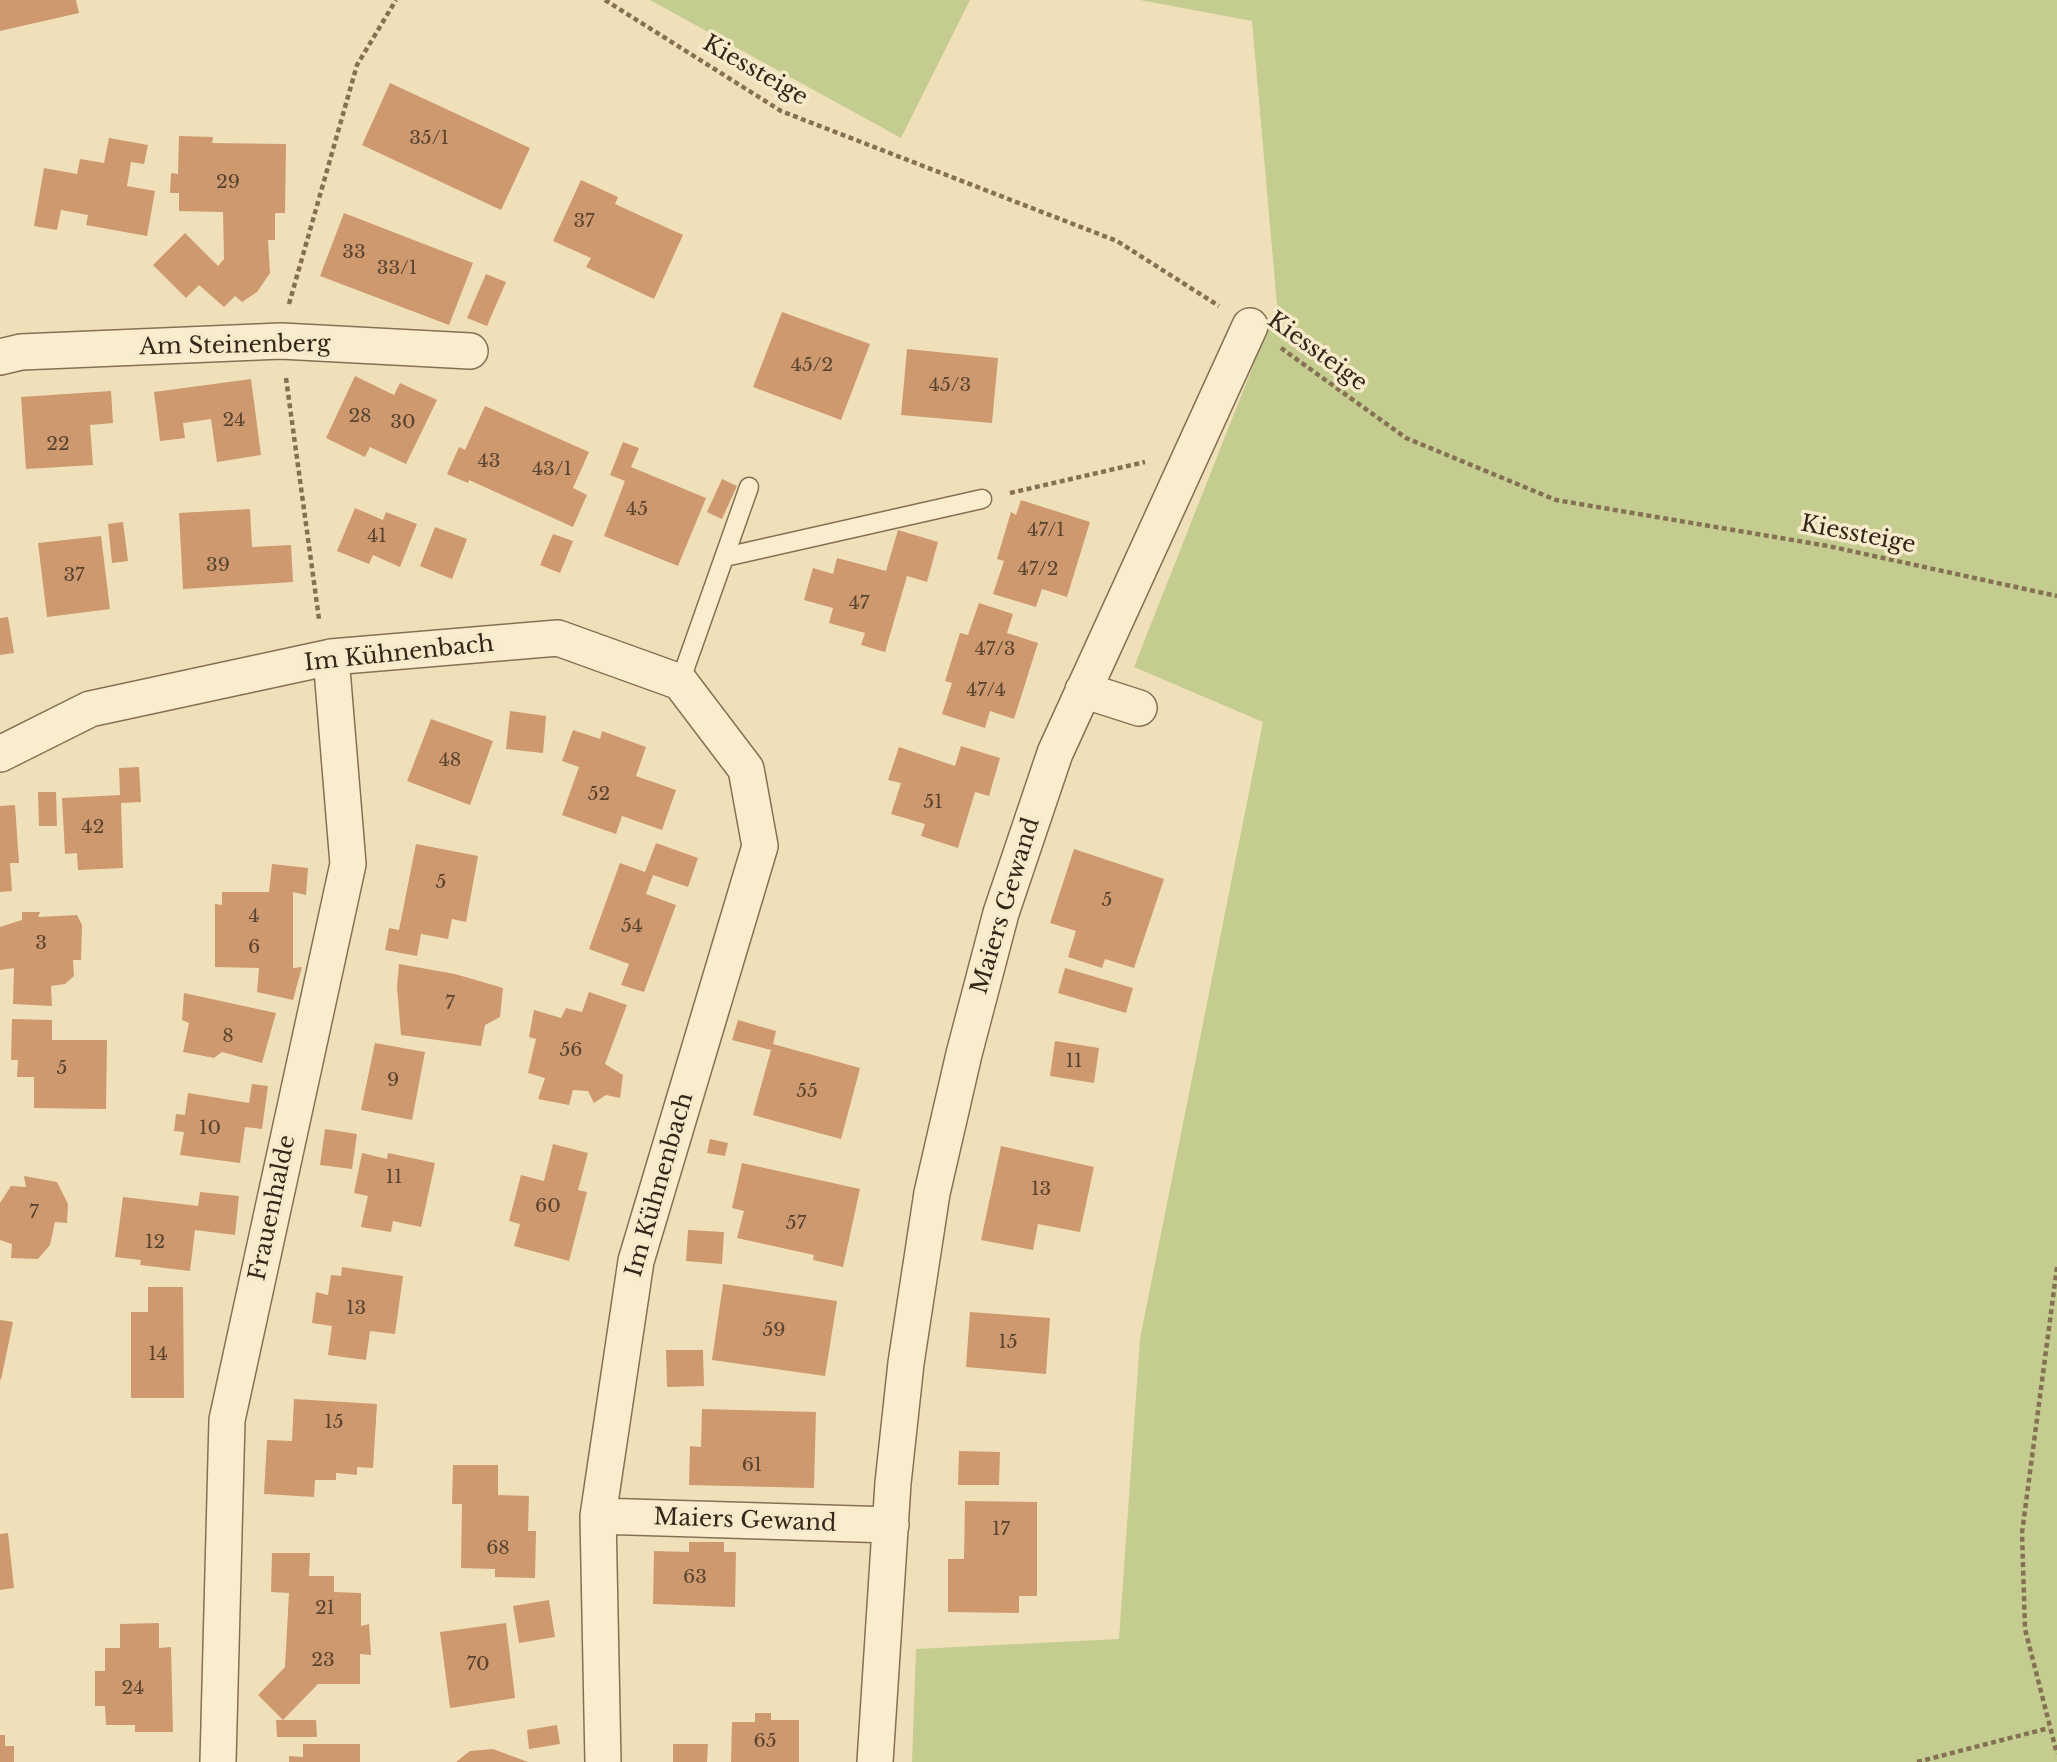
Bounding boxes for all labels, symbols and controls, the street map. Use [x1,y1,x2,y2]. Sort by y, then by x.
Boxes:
street label: Kiessteige [698,30,812,112]
house number: 35/1 [409,128,449,150]
house number: 29 [216,172,240,194]
house number: 37 [573,211,595,233]
house number: 33 [342,242,366,264]
house number: 33/1 [377,258,417,280]
street label: Kiessteige [1262,307,1372,397]
street label: Am Steinenberg [139,331,331,361]
house number: 45/2 [791,355,833,377]
house number: 45/3 [929,375,971,397]
house number: 28 [348,406,372,428]
house number: 24 [223,410,245,432]
house number: 30 [390,412,416,434]
house number: 22 [46,434,70,456]
house number: 43 [478,451,500,473]
house number: 43/1 [532,459,572,481]
house number: 45 [626,499,648,521]
street label: Kiessteige [1798,510,1918,560]
house number: 47/1 [1027,520,1065,542]
house number: 41 [367,526,387,548]
house number: 39 [206,555,230,577]
house number: 47/2 [1018,559,1058,581]
house number: 37 [63,565,85,587]
house number: 47 [849,593,869,615]
street label: Im Kühnenbach [303,630,495,678]
house number: 47/3 [975,639,1015,661]
house number: 47/4 [966,680,1006,702]
house number: 48 [439,750,461,772]
house number: 52 [588,784,610,806]
house number: 51 [923,792,943,814]
street label: Maiers Gewand [966,814,1046,998]
house number: 42 [82,817,104,839]
house number: 5 [436,872,446,894]
house number: 5 [1102,890,1112,912]
house number: 4 [248,906,260,928]
house number: 54 [621,916,643,938]
house number: 3 [35,933,47,955]
house number: 6 [248,937,260,959]
house number: 7 [445,993,455,1015]
house number: 8 [222,1026,234,1048]
house number: 56 [559,1040,583,1062]
house number: 11 [1066,1051,1082,1073]
house number: 5 [57,1058,67,1080]
house number: 9 [387,1070,399,1092]
house number: 55 [796,1081,818,1103]
street label: Im Kühnenbach [620,1090,700,1280]
house number: 10 [199,1118,221,1140]
street label: Frauenhalde [244,1133,302,1283]
house number: 11 [386,1167,402,1189]
house number: 13 [1031,1179,1051,1201]
house number: 60 [535,1196,561,1218]
house number: 7 [29,1202,39,1224]
house number: 57 [786,1213,806,1235]
house number: 12 [145,1232,165,1254]
house number: 13 [346,1298,366,1320]
house number: 59 [762,1320,786,1342]
house number: 15 [998,1332,1018,1354]
house number: 14 [148,1344,168,1366]
house number: 15 [324,1412,344,1434]
house number: 61 [742,1455,762,1477]
street label: Maiers Gewand [653,1504,837,1538]
house number: 17 [992,1519,1010,1541]
house number: 68 [486,1538,510,1560]
house number: 63 [683,1567,707,1589]
house number: 21 [315,1598,335,1620]
house number: 23 [311,1650,335,1672]
house number: 70 [466,1654,490,1676]
house number: 24 [122,1678,144,1700]
house number: 65 [753,1731,777,1753]

